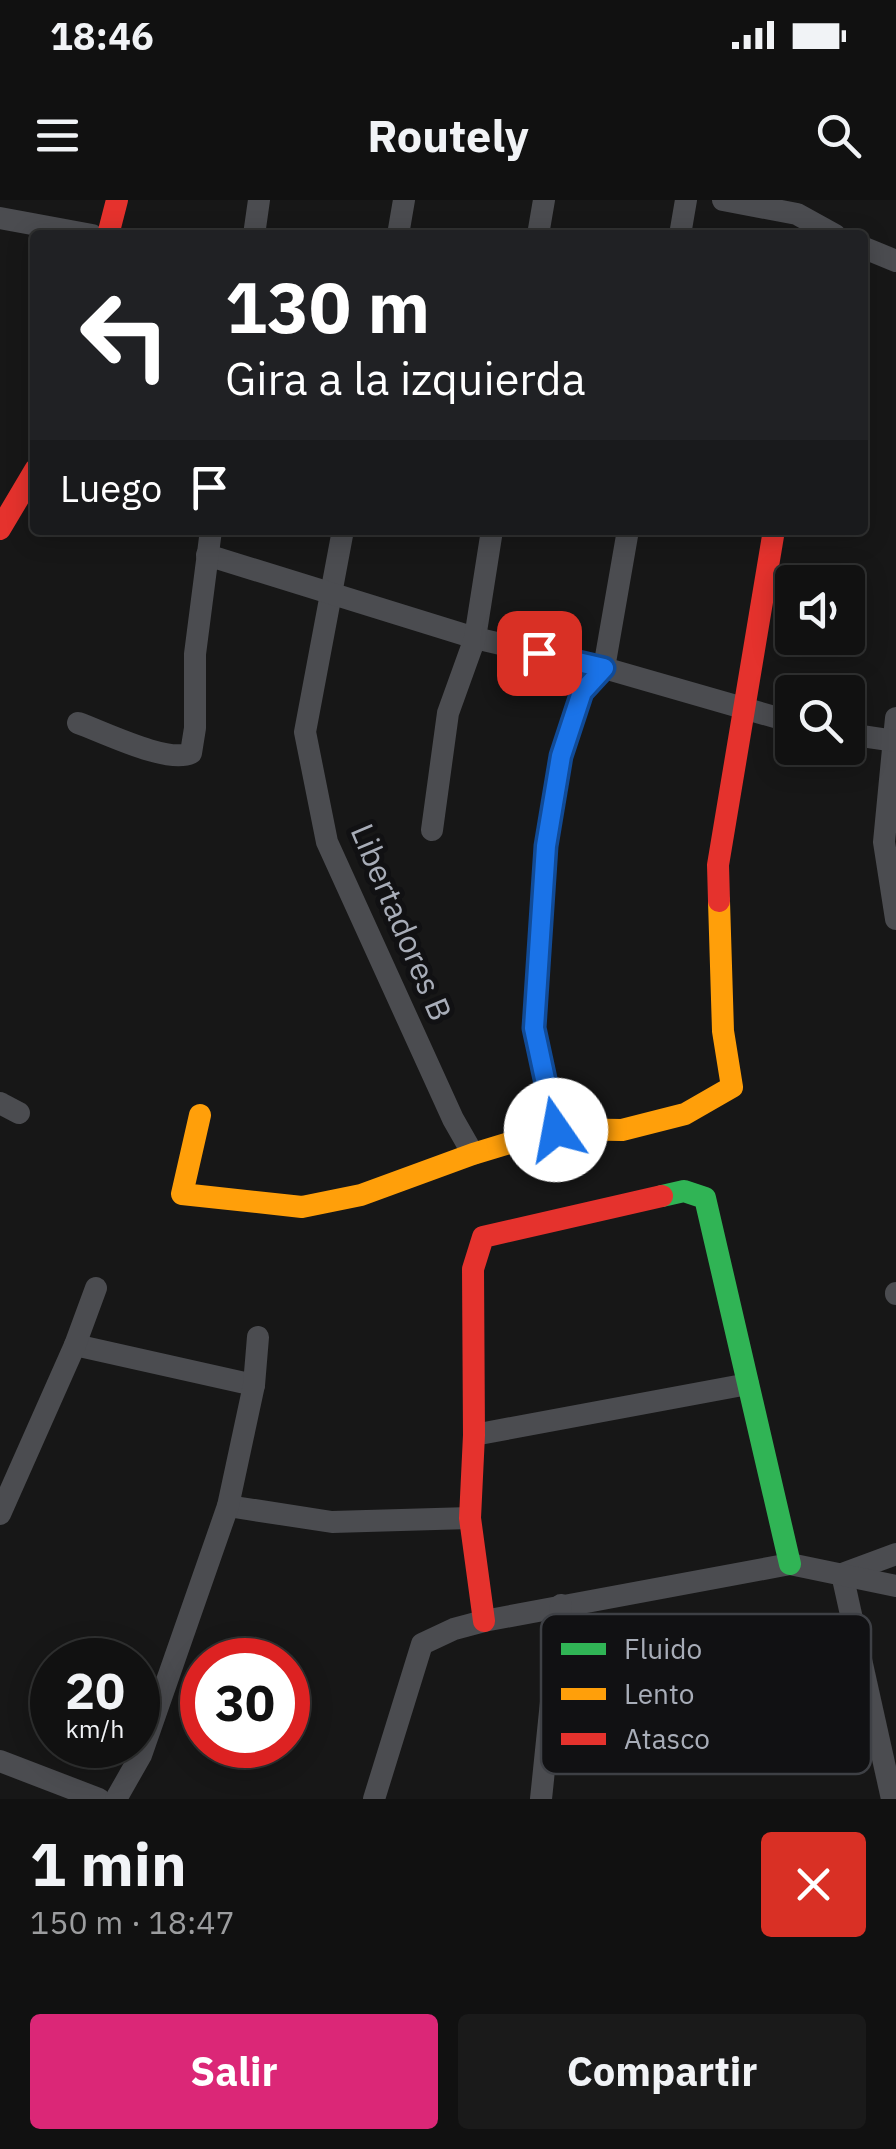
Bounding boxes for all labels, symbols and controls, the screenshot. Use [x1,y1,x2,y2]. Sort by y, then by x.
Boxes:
text: 18:46 [50,11,154,60]
text: Routely [367,106,529,164]
icon: menu [30,108,85,163]
icon: search [811,108,866,163]
text: 130 m [225,261,430,352]
icon: left [60,270,190,400]
text: Gira a la izquierda [225,349,586,407]
icon: arrive [182,460,237,515]
text: Luego [60,463,162,512]
map controls [775,565,865,765]
button: sound [775,565,865,655]
pin [497,611,582,696]
icon: arrive [512,626,567,681]
button: search [775,675,865,765]
street label: Libertadores B [342,817,462,1027]
position arrow [504,1078,608,1182]
legend [541,1614,871,1774]
text: Fluido [624,1630,702,1667]
speed limit sign: 30 [180,1638,310,1768]
text: 20 [65,1658,125,1723]
text: Lento [624,1675,694,1712]
text: km/h [66,1712,124,1745]
text: Atasco [624,1720,710,1757]
text: 1 min [30,1824,187,1903]
button: close [761,1832,866,1937]
text: 150 m · 18:47 [30,1901,235,1943]
button: Salir [30,2014,438,2129]
button: Compartir [458,2014,866,2129]

